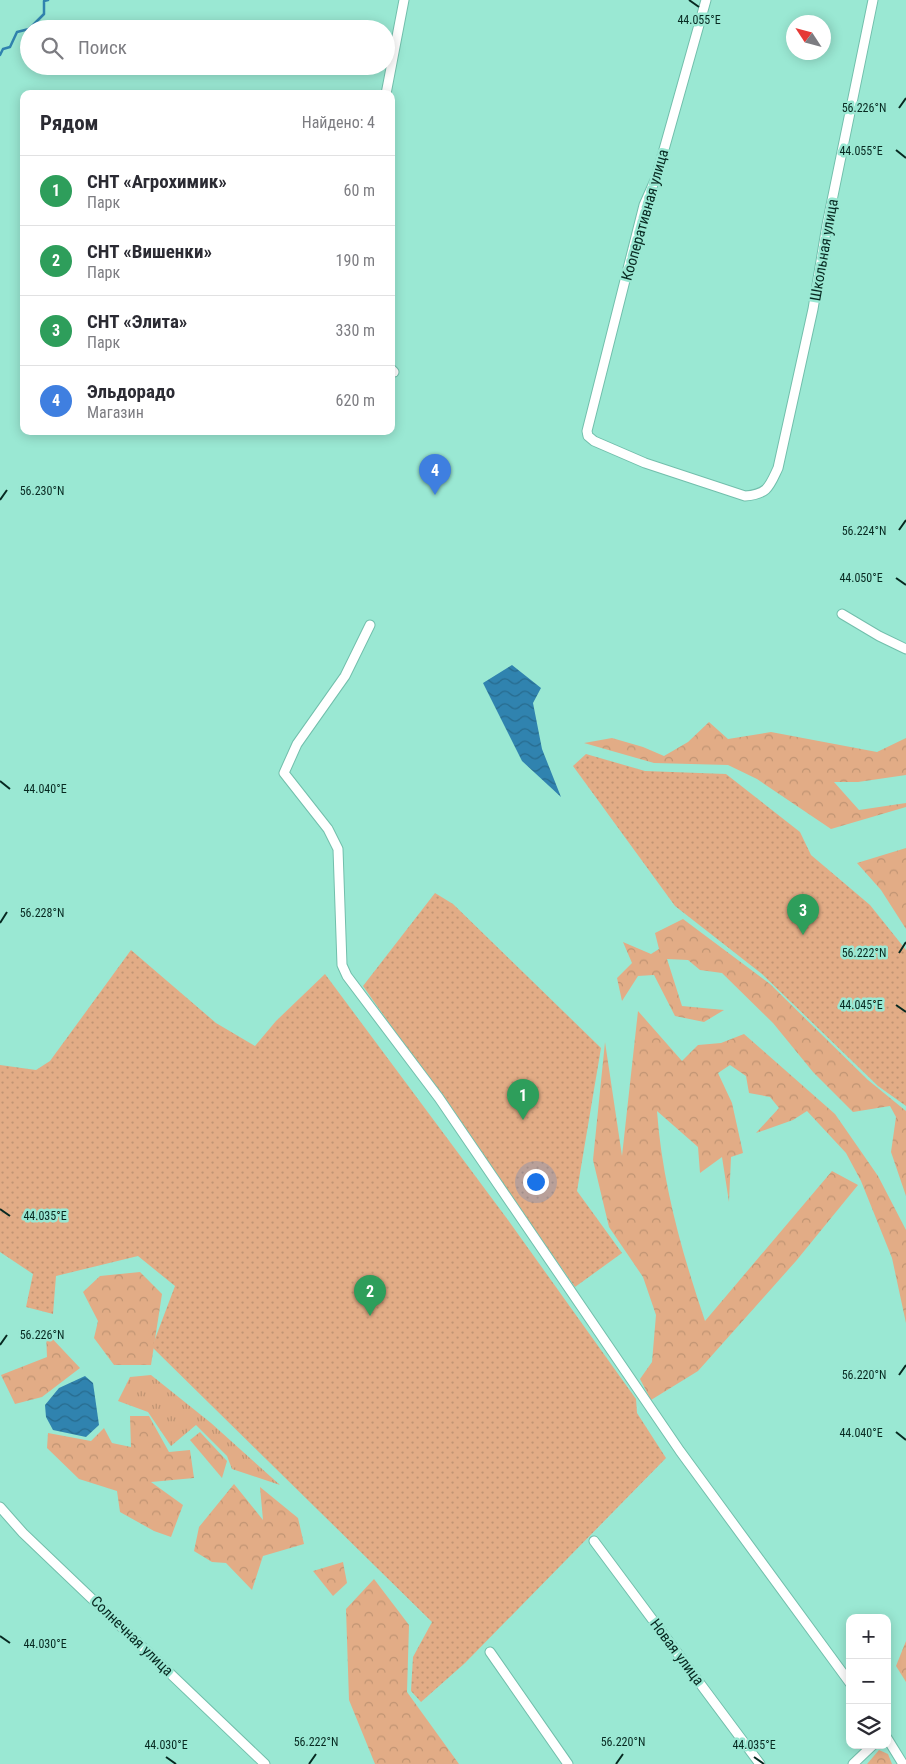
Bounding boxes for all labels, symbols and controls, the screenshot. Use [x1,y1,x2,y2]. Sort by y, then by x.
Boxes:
text: 44.055°E [677,13,721,27]
north arrow [786,15,831,60]
search box [20,20,395,75]
icon: search [38,34,66,62]
text: Поиск [78,36,127,59]
text: 56.226°N [842,101,886,115]
text: Рядом [40,111,99,135]
text: Найдено: 4 [302,113,375,132]
text: 44.055°E [839,144,883,158]
street label: Кооперативная улица [618,147,672,283]
text: СНТ «Агрохимик» [87,170,227,193]
text: 1 [52,181,60,200]
text: 60 m [343,181,375,200]
text: Парк [87,193,120,212]
street label: Школьная улица [806,198,842,302]
text: СНТ «Вишенки» [87,240,212,263]
text: 2 [52,251,60,270]
text: 190 m [336,251,375,270]
text: Парк [87,263,120,282]
text: СНТ «Элита» [87,310,187,333]
text: 3 [52,321,60,340]
text: 330 m [336,321,375,340]
text: Парк [87,333,120,352]
text: Эльдорадо [87,380,175,403]
text: 4 [52,391,60,410]
text: 620 m [336,391,375,410]
text: Магазин [87,403,144,422]
pin: 4 [419,454,451,495]
text: 56.230°N [20,484,64,498]
text: 56.224°N [842,524,886,538]
text: 44.050°E [839,571,883,585]
text: 44.040°E [23,782,67,796]
pin: 3 [787,894,819,935]
text: 56.228°N [20,906,64,920]
text: 56.222°N [842,946,886,960]
text: 44.045°E [839,998,883,1012]
pin: 1 [507,1079,539,1120]
your location [523,1169,549,1195]
text: 44.035°E [23,1209,67,1223]
pin: 2 [354,1275,386,1316]
text: 56.226°N [20,1328,64,1342]
text: 56.220°N [842,1368,886,1382]
text: 44.040°E [839,1426,883,1440]
street label: Солнечная улица [87,1592,177,1680]
map controls [846,1614,891,1749]
button: + [846,1614,891,1659]
street label: Новая улица [646,1615,708,1689]
text: 44.030°E [23,1637,67,1651]
button: − [846,1659,891,1704]
button: layers [846,1704,891,1749]
text: 56.222°N [294,1735,338,1749]
text: 56.220°N [601,1735,645,1749]
text: 44.030°E [144,1738,188,1752]
text: 44.035°E [732,1738,776,1752]

